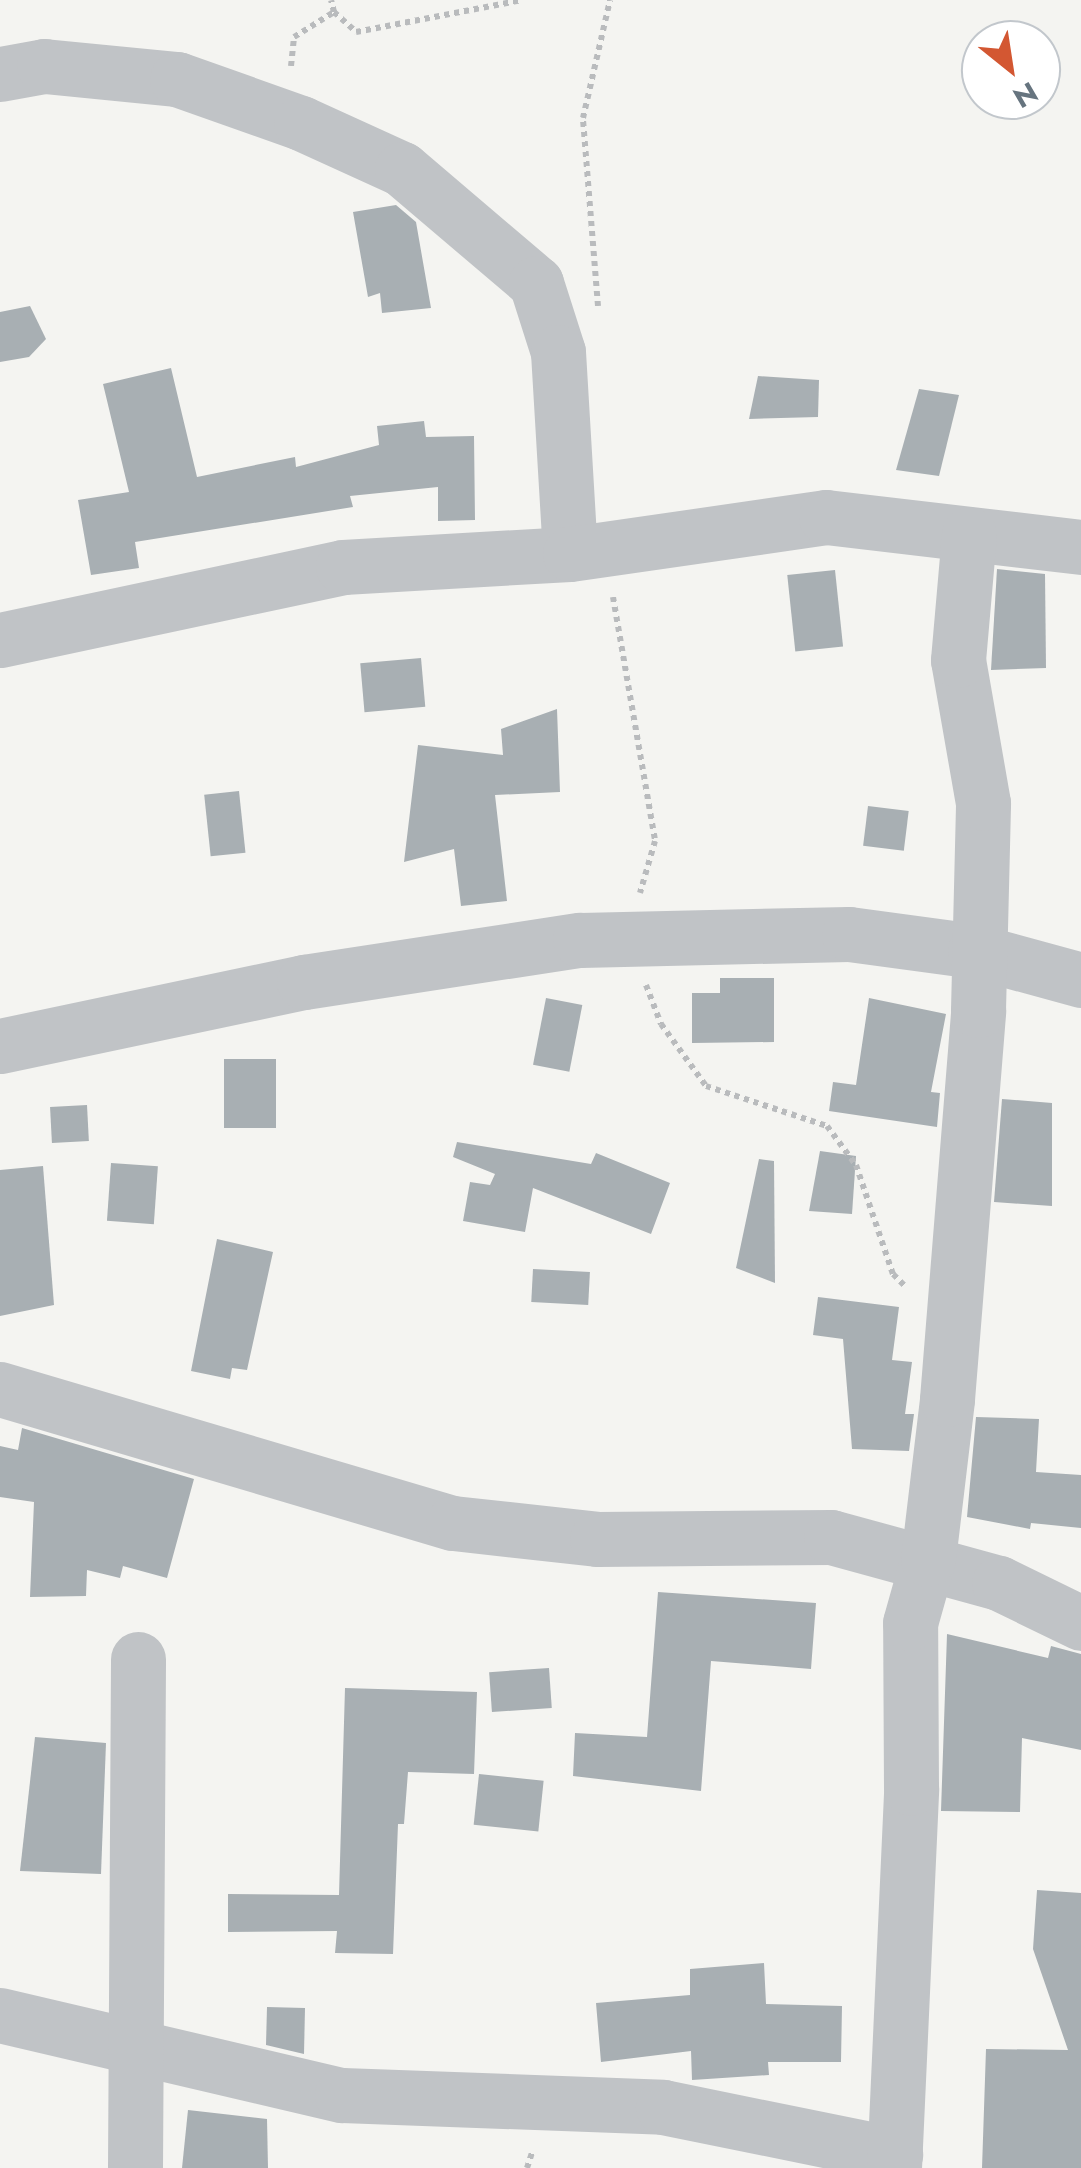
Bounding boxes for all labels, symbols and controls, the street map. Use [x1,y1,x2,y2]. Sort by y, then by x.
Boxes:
north arrow [961,20,1061,120]
text: N [1005,71,1045,118]

